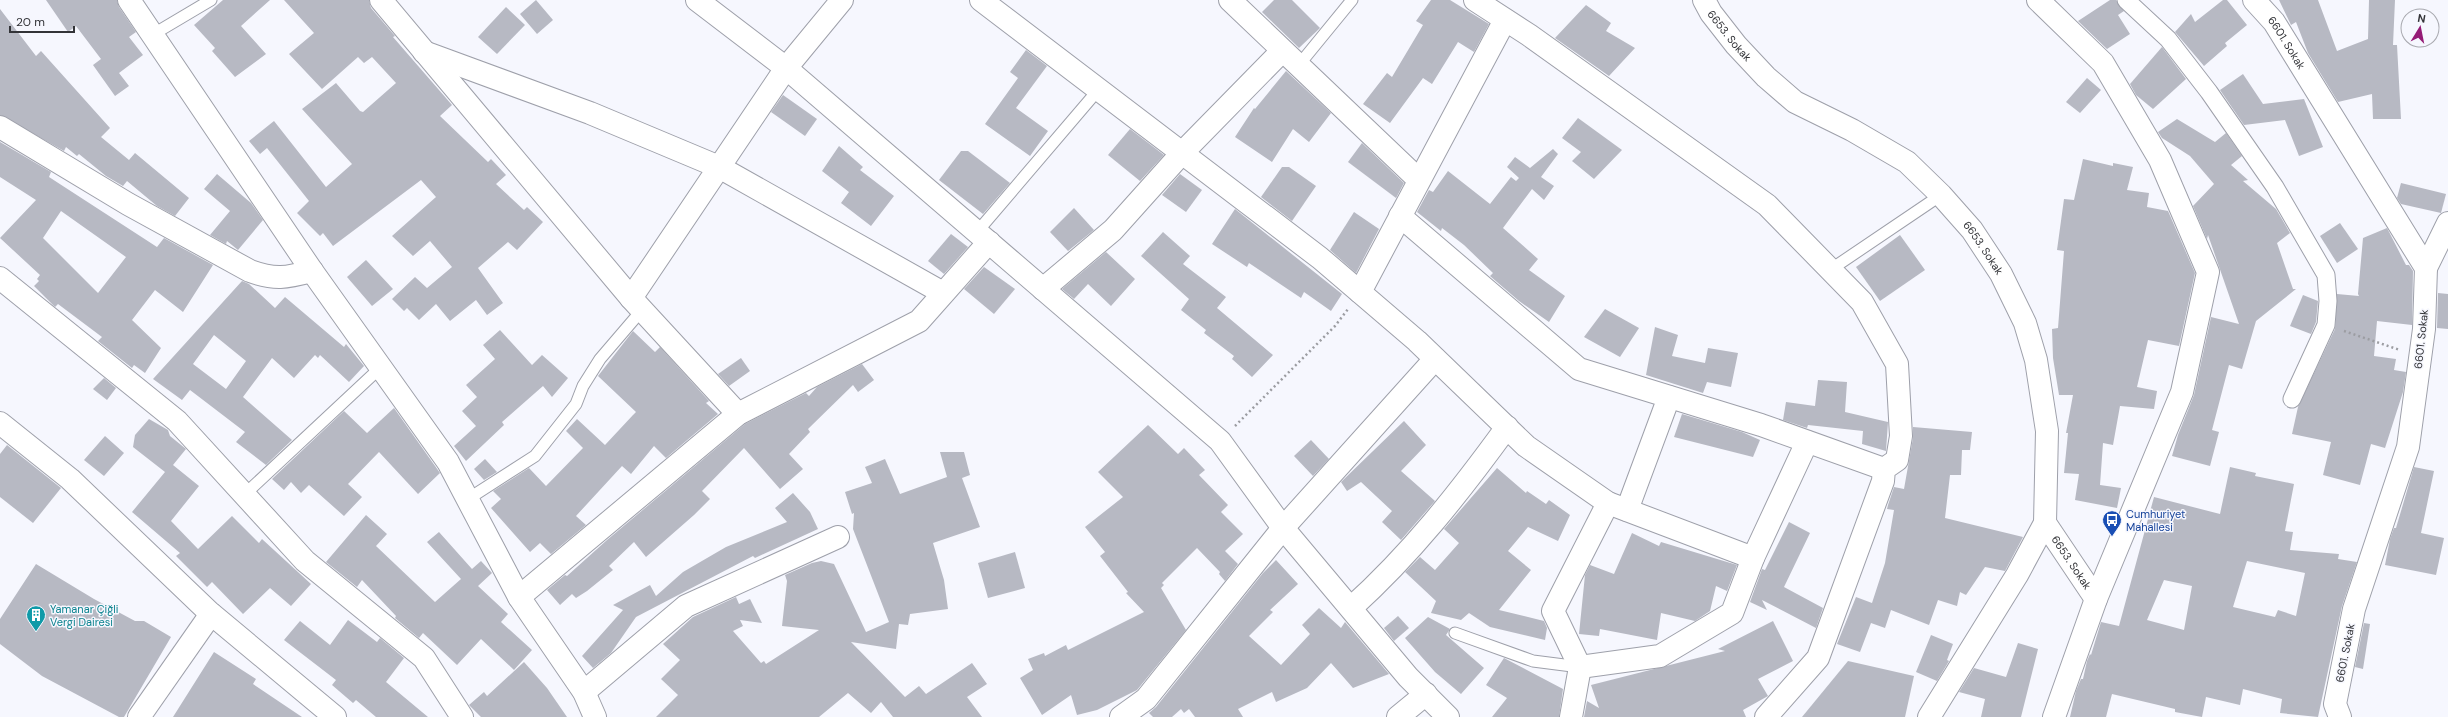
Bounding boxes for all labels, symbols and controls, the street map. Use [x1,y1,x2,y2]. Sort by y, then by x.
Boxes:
street label: 6653. Sokak [1704,7,1755,64]
scale bar [10,8,74,34]
north arrow [2400,8,2440,48]
text: N [2417,11,2427,26]
street label: 6601. Sokak [2265,13,2309,72]
text: 20 m [16,14,45,30]
street label: 6653. Sokak [1960,218,2007,278]
street label: 6601. Sokak [2411,308,2431,369]
place label: Cumhuriyet Mahallesi [2126,507,2185,534]
bus stop icon: Cumhuriyet Mahallesi [2101,509,2123,537]
street label: 6653. Sokak [2048,533,2095,592]
place label: Yamanar Çiğli Vergi Dairesi [50,602,118,629]
building icon: Yamanar Çiğli Vergi Dairesi [25,604,47,632]
street label: 6601. Sokak [2332,622,2358,684]

